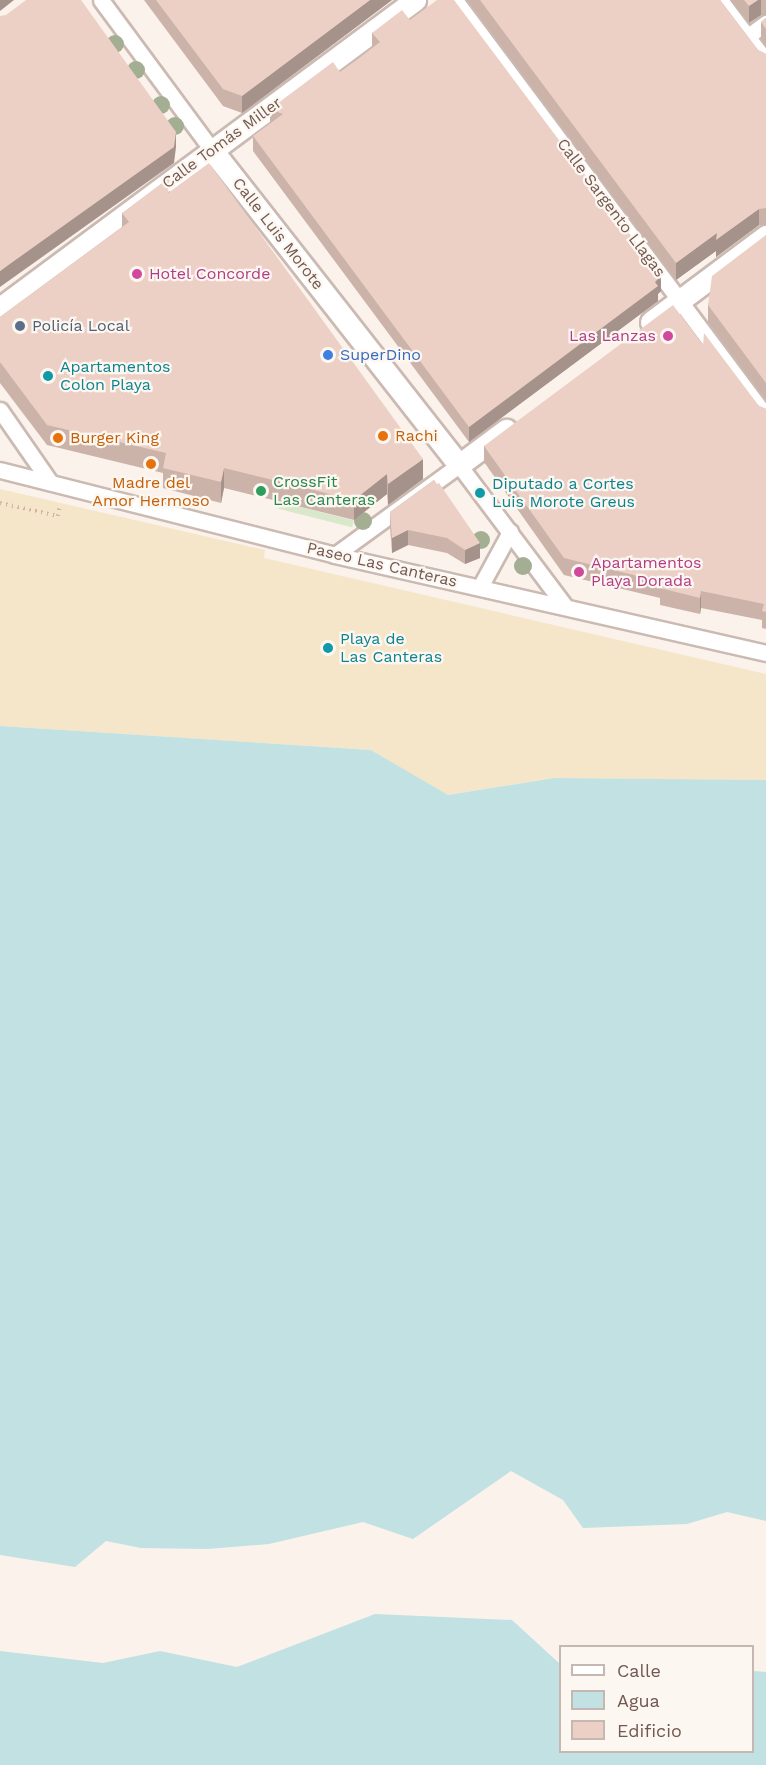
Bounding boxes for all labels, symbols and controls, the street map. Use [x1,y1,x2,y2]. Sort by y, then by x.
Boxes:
street label: Calle Tomás Miller [158,93,286,193]
street label: Calle Sargento Llagas [553,135,669,281]
street label: Calle Luis Morote [228,174,328,294]
place label: Hotel Concorde [149,264,271,284]
marker: Hotel Concorde [130,267,144,281]
place label: Policía Local [32,316,130,336]
marker: Policía Local [13,319,27,333]
place label: Las Lanzas [569,326,656,346]
marker: Las Lanzas [661,329,675,343]
place label: SuperDino [340,345,421,365]
marker: SuperDino [321,348,335,362]
place label: Apartamentos Colon Playa [60,357,170,395]
marker: Apartamentos Colon Playa [41,369,55,383]
place label: Rachi [395,426,438,446]
place label: Burger King [70,428,159,448]
marker: Rachi [376,429,390,443]
marker: Burger King [51,431,65,445]
marker: Madre del Amor Hermoso [144,457,158,471]
place label: CrossFit Las Canteras [273,472,375,510]
place label: Madre del Amor Hermoso [92,473,210,511]
place label: Diputado a Cortes Luis Morote Greus [492,474,635,512]
marker: CrossFit Las Canteras [254,484,268,498]
marker: Diputado a Cortes Luis Morote Greus [473,486,487,500]
street label: Paseo Las Canteras [305,538,459,592]
place label: Apartamentos Playa Dorada [591,553,701,591]
marker: Apartamentos Playa Dorada [572,565,586,579]
place label: Playa de Las Canteras [340,629,442,667]
marker: Playa de Las Canteras [321,641,335,655]
legend [559,1645,754,1753]
text: Calle [617,1660,661,1681]
text: Agua [617,1690,660,1711]
text: Edificio [617,1720,682,1741]

